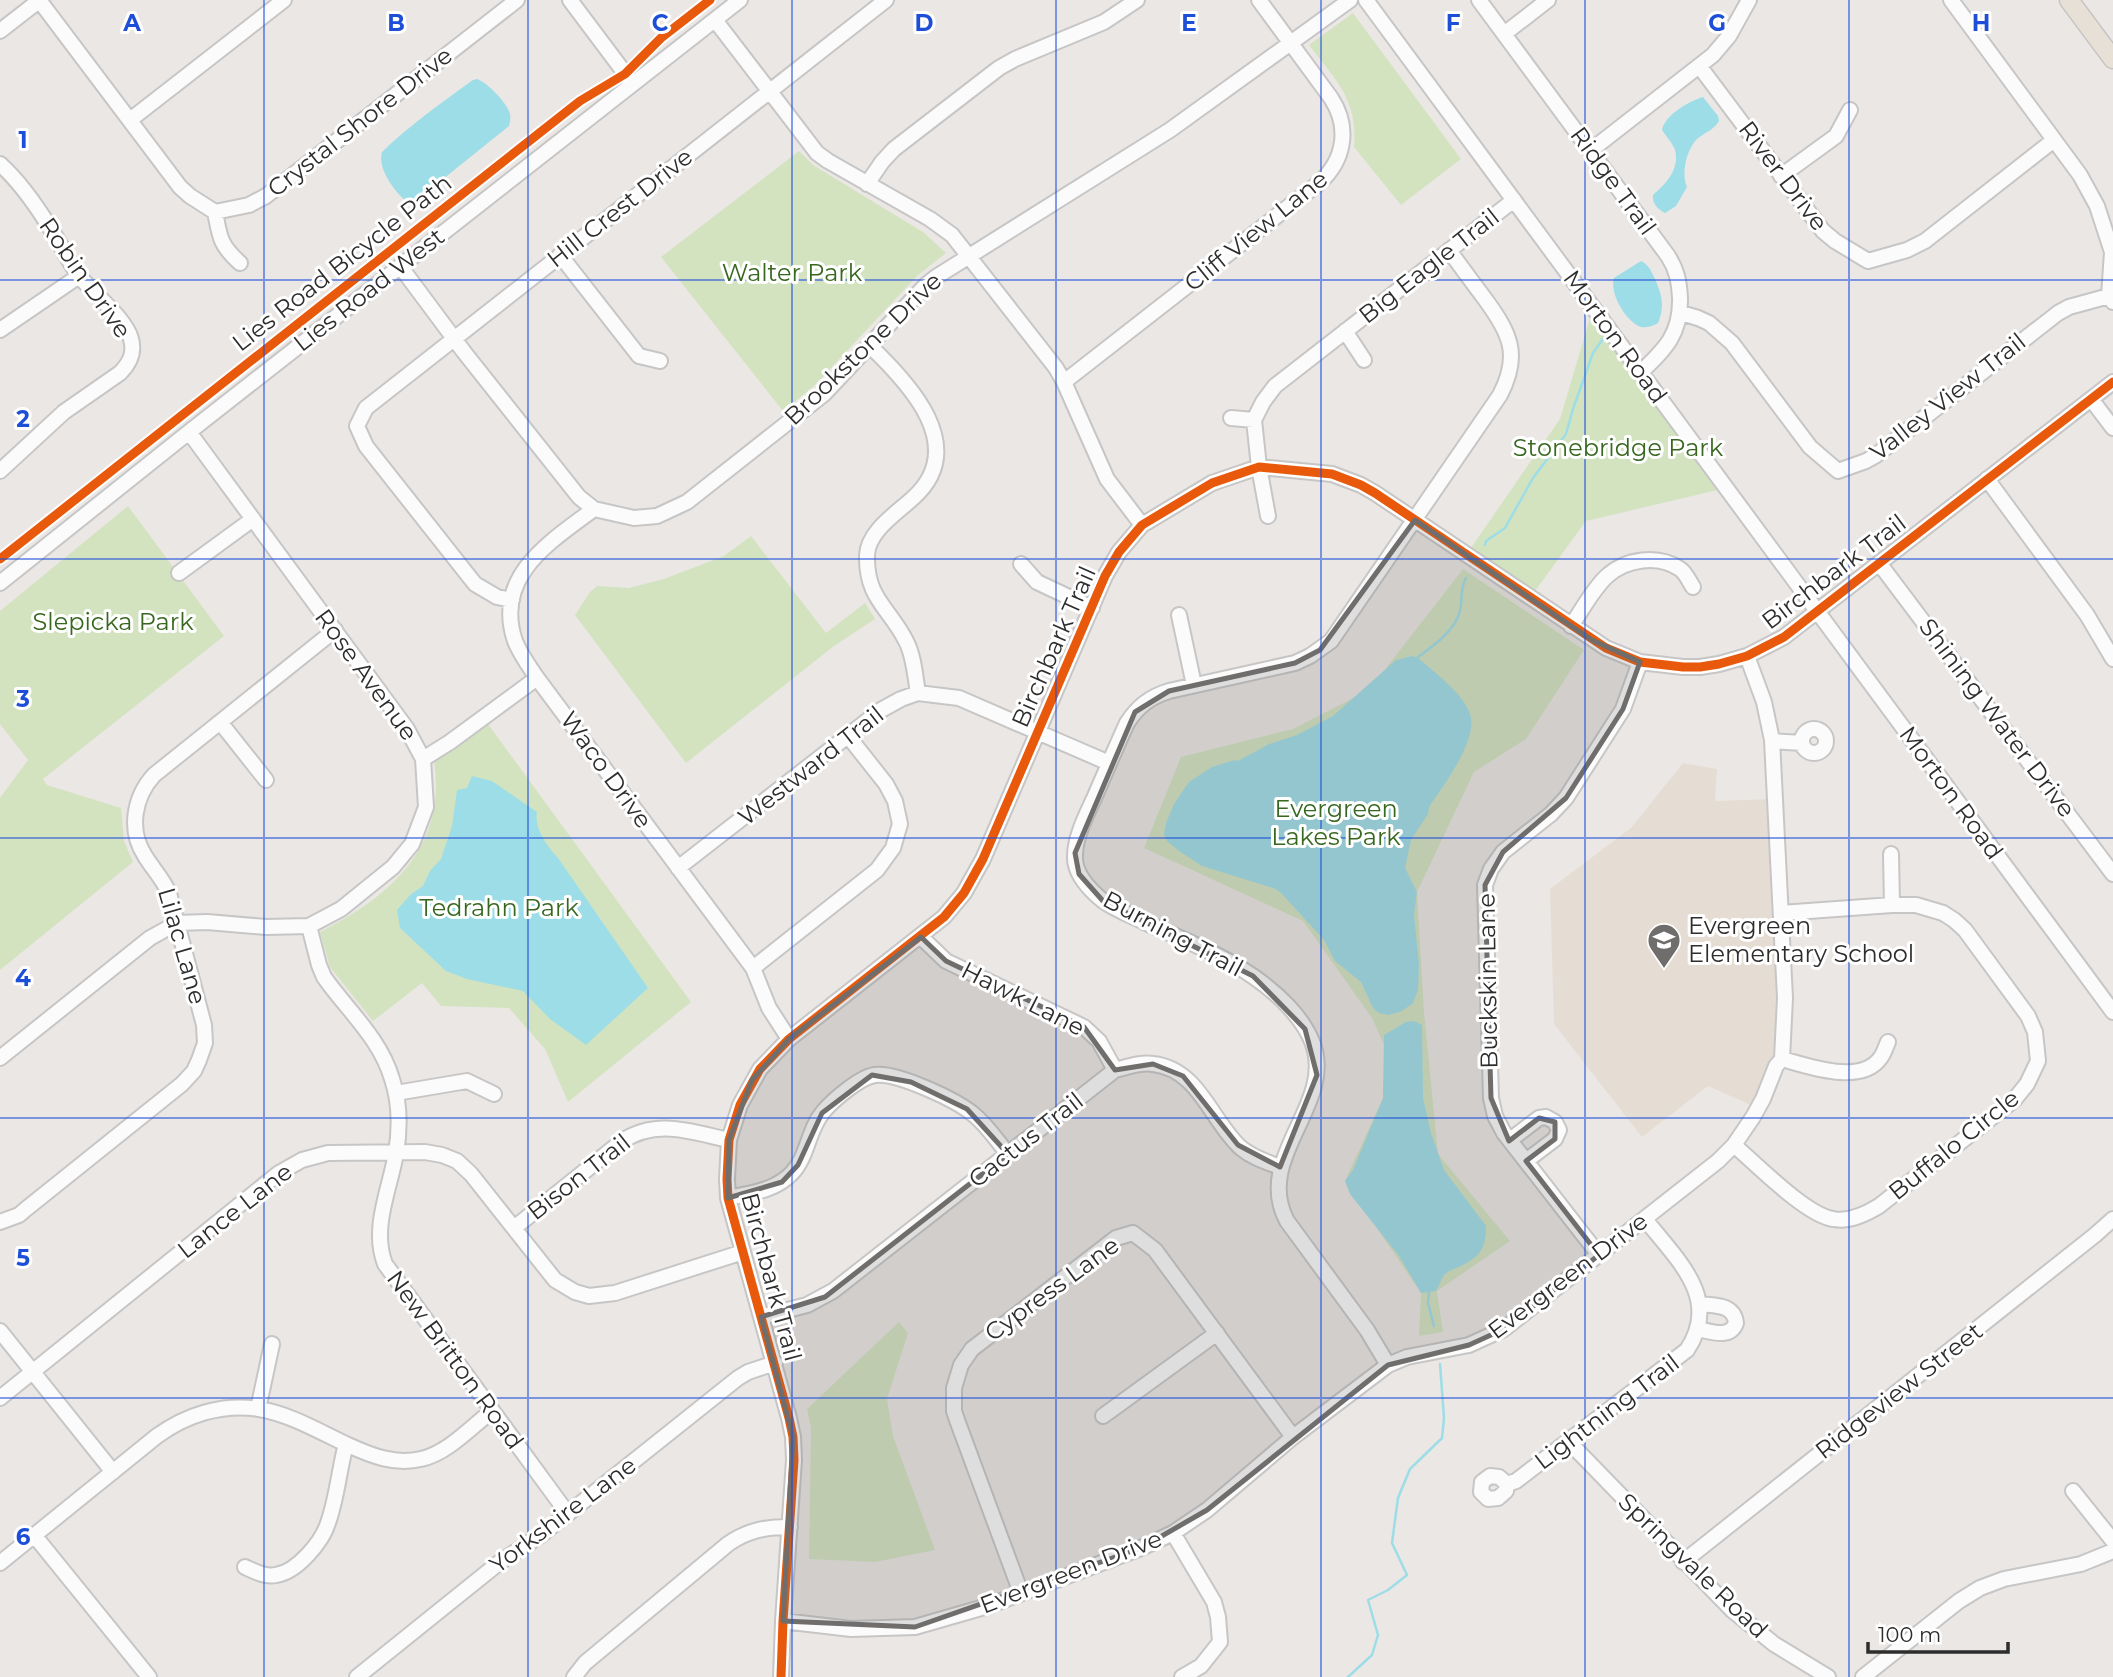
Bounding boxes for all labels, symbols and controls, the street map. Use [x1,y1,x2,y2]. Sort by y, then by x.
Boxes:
text: A [122,9,141,37]
text: B [387,9,405,37]
text: C [652,9,669,37]
text: D [915,9,934,37]
text: E [1181,9,1197,37]
text: F [1446,9,1461,37]
text: G [1708,9,1726,37]
text: H [1972,9,1990,37]
street label: Crystal Shore Drive [262,41,458,203]
street label: River Drive [1733,115,1834,236]
street label: Ridge Trail [1565,121,1662,240]
text: 1 [18,126,28,154]
street label: Hill Crest Drive [541,142,698,273]
street label: Cliff View Lane [1178,164,1333,297]
street label: Lies Road Bicycle Path [226,168,457,357]
street label: Big Eagle Trail [1353,202,1505,329]
street label: Robin Drive [33,212,138,344]
street label: Lies Road West [287,222,450,357]
park label: Walter Park [722,258,863,287]
street label: Morton Road [1557,264,1673,409]
street label: Brookstone Drive [778,266,947,431]
street label: Valley View Trail [1864,327,2031,466]
text: 2 [16,405,30,433]
park label: Stonebridge Park [1513,433,1724,462]
street label: Birchbark Trail [1756,508,1912,635]
street label: Birchbark Trail [1005,562,1102,732]
street label: Rose Avenue [309,603,424,746]
park label: Slepicka Park [32,607,194,636]
street label: Shining Water Drive [1913,613,2082,823]
text: 3 [15,685,30,713]
street label: Westward Trail [732,700,889,831]
street label: Waco Drive [554,706,658,834]
street label: Morton Road [1893,720,2009,865]
park label: Evergreen Lakes Park [1271,794,1401,851]
street label: Lilac Lane [152,884,213,1008]
street label: Burning Trail [1098,884,1248,983]
park label: Tedrahn Park [419,893,579,922]
street label: Buckskin Lane [1471,893,1504,1069]
place label: Evergreen Elementary School [1688,911,1914,968]
school or university icon: Evergreen Elementary School [1645,921,1683,970]
street label: Hawk Lane [957,955,1090,1042]
text: 4 [15,964,31,992]
street label: Buffalo Circle [1883,1083,2025,1206]
street label: Cactus Trail [963,1086,1089,1193]
street label: Bison Trail [521,1127,636,1226]
street label: Lance Lane [172,1157,298,1264]
street label: Birchbark Trail [735,1190,808,1364]
street label: Evergreen Drive [1482,1206,1653,1345]
street label: Cypress Lane [979,1230,1124,1347]
text: 5 [16,1244,30,1272]
street label: New Britton Road [381,1265,530,1455]
street label: Ridgeview Street [1809,1316,1988,1465]
street label: Lightning Trail [1529,1348,1685,1475]
street label: Yorkshire Lane [484,1450,642,1579]
street label: Springvale Road [1613,1487,1774,1644]
text: 6 [16,1523,31,1551]
street label: Evergreen Drive [976,1524,1166,1620]
scale bar [1868,1610,2008,1654]
text: 100 m [1878,1622,1941,1647]

